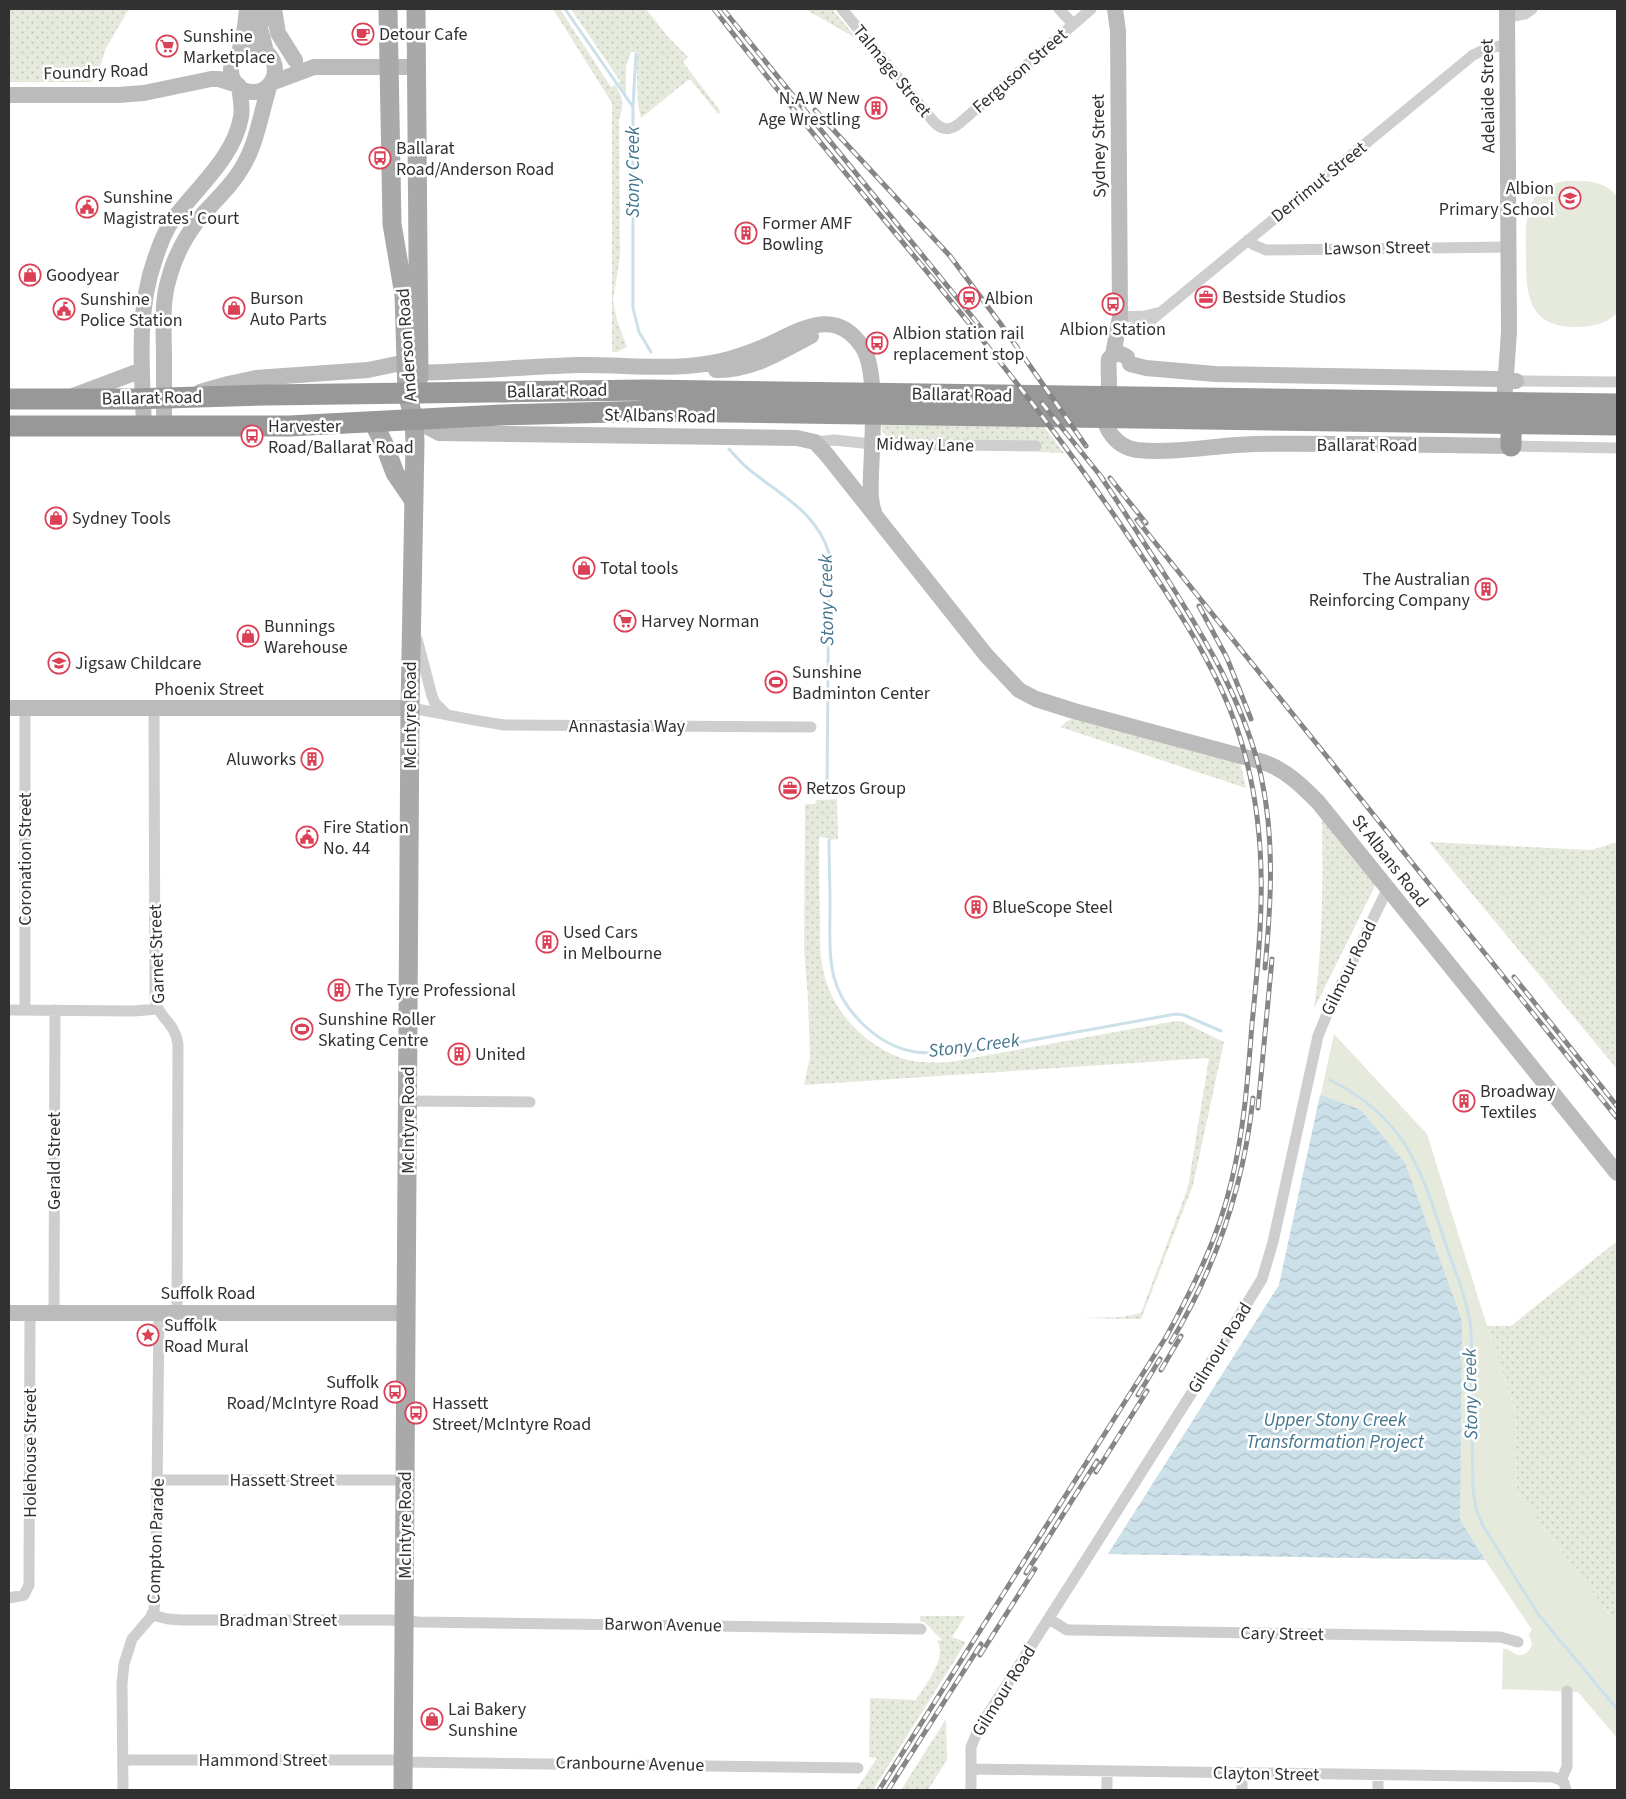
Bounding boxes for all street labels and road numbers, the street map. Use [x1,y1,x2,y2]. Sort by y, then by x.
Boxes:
street label: Talmage Street [847,19,937,123]
street label: Ferguson Street [967,23,1073,119]
street label: Adelaide Street [1475,39,1501,153]
street label: Foundry Road [43,58,149,86]
street label: Sydney Street [1086,94,1112,198]
street label: Derrimut Street [1266,136,1372,228]
street label: Lawson Street [1323,235,1431,261]
street label: Anderson Road [391,287,423,403]
street label: Ballarat Road [506,378,608,404]
street label: Ballarat Road [911,382,1013,408]
street label: Ballarat Road [101,385,203,411]
street label: St Albans Road [604,403,716,429]
street label: Midway Lane [876,432,974,458]
street label: Ballarat Road [1317,433,1417,458]
street label: McIntyre Road [398,661,423,769]
street label: Phoenix Street [154,677,264,702]
street label: Annastasia Way [569,714,686,739]
street label: Coronation Street [13,792,38,926]
street label: St Albans Road [1346,809,1434,913]
street label: Garnet Street [143,904,171,1004]
street label: Gilmour Road [1315,916,1383,1020]
street label: McIntyre Road [396,1066,421,1174]
street label: Gerald Street [42,1112,67,1210]
street label: Suffolk Road [160,1281,256,1306]
street label: Gilmour Road [1182,1298,1258,1398]
street label: Holehouse Street [18,1388,43,1518]
street label: Hassett Street [229,1468,335,1493]
street label: McIntyre Road [393,1471,418,1579]
street label: Compton Parade [141,1478,171,1604]
street label: Bradman Street [219,1608,337,1633]
street label: Barwon Avenue [604,1611,722,1639]
street label: Cary Street [1240,1621,1324,1647]
street label: Gilmour Road [966,1641,1042,1741]
street label: Hammond Street [199,1748,327,1773]
street label: Cranbourne Avenue [555,1750,705,1778]
street label: Clayton Street [1213,1761,1319,1787]

